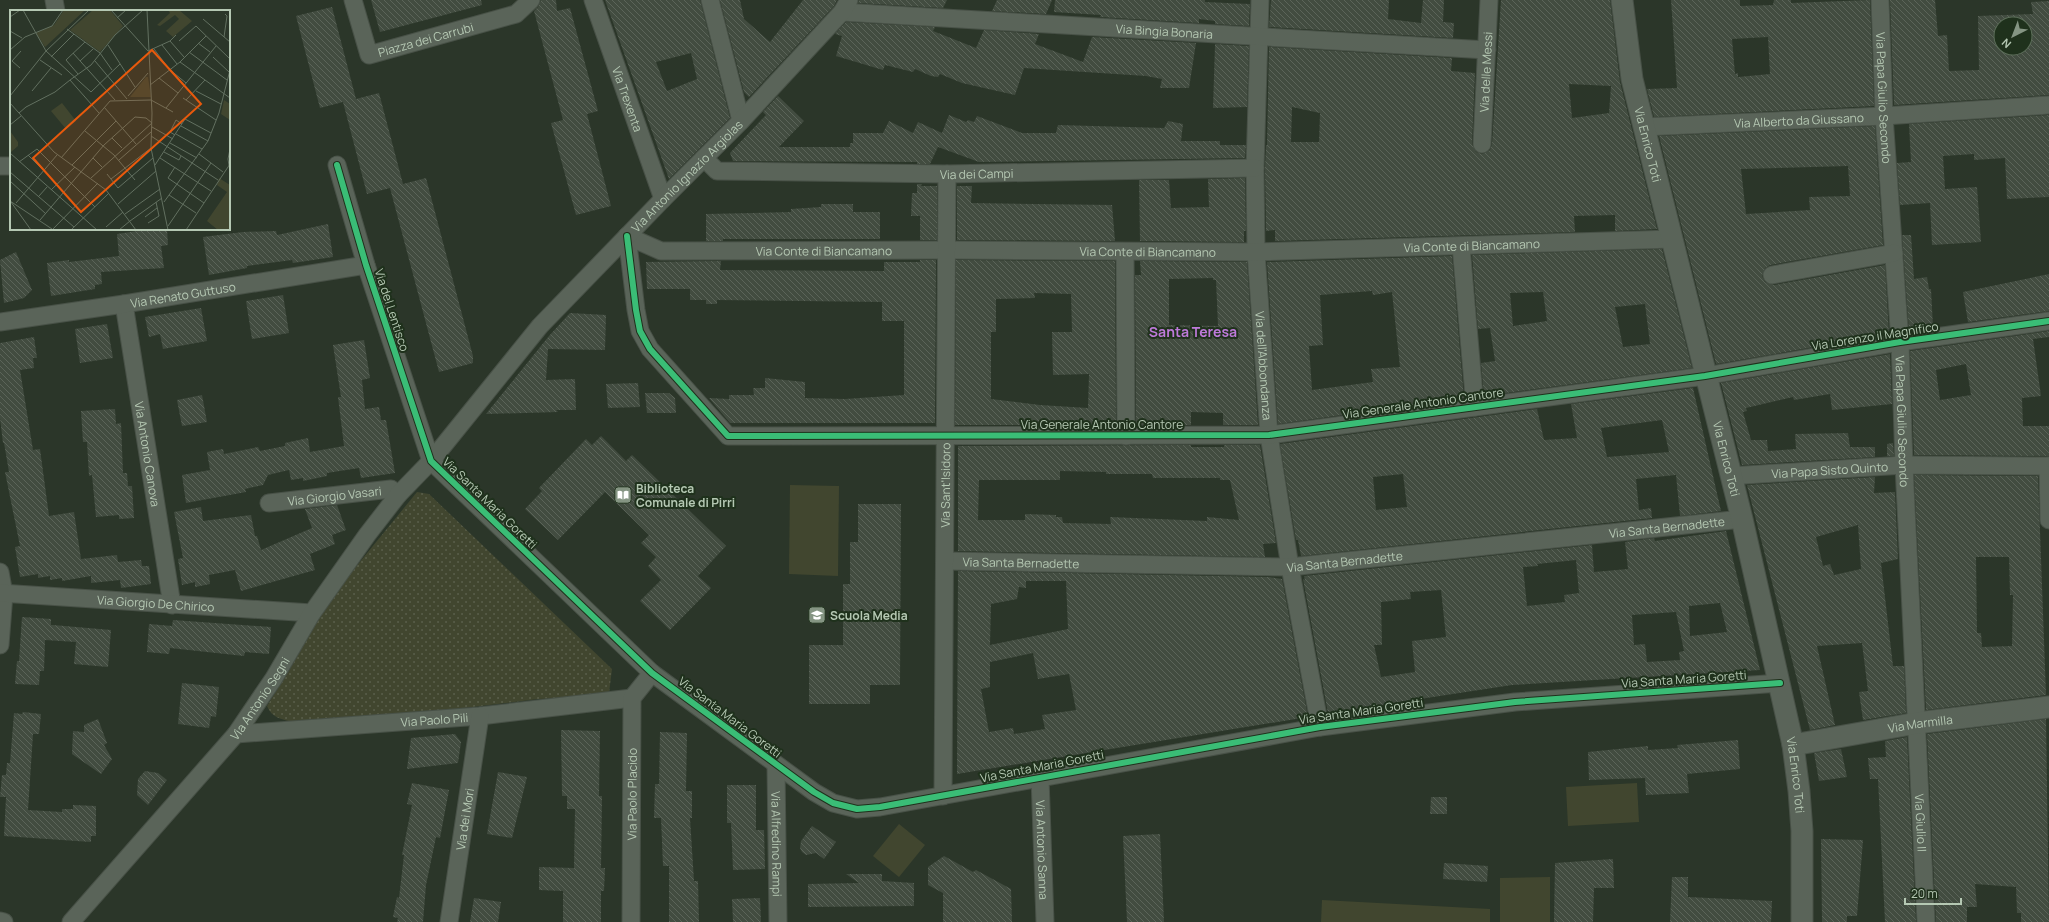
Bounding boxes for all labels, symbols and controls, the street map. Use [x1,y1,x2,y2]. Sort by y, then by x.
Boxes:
inset map [10,10,230,230]
north arrow [1993,16,2033,56]
street label: Piazza dei Carrubi [376,18,475,61]
street label: Via Bingia Bonaria [1115,20,1214,42]
street label: Via delle Messi [1475,31,1496,113]
street label: Via Papa Giulio Secondo [1873,32,1896,164]
text: N [1998,36,2014,52]
street label: Via Trexenta [609,64,647,134]
street label: Via Enrico Toti [1631,105,1666,184]
street label: Via Alberto da Giussano [1734,108,1864,131]
street label: Via Antonio Ignazio Argiolas [627,116,746,236]
street label: Via dei Campi [940,164,1014,183]
street label: Via Conte di Biancamano [1403,235,1540,256]
street label: Via Conte di Biancamano [756,242,892,259]
street label: Via Conte di Biancamano [1080,242,1216,260]
street label: Via del Lentisco [371,267,413,353]
street label: Via Renato Guttuso [129,278,237,311]
street label: Via dell'Abbondanza [1252,311,1276,421]
street label: Via Lorenzo il Magnifico [1810,318,1940,354]
district label: Santa Teresa [1149,322,1237,341]
street label: Via Papa Giulio Secondo [1892,355,1914,487]
street label: Via Generale Antonio Cantore [1341,383,1505,423]
street label: Via Antonio Canova [131,400,165,508]
street label: Via Generale Antonio Cantore [1021,416,1183,433]
street label: Via Enrico Toti [1709,419,1744,498]
street label: Via Sant'Isidoro [936,442,954,528]
street label: Via Santa Maria Goretti [439,453,541,553]
street label: Via Papa Sisto Quinto [1771,458,1889,482]
place label: Biblioteca Comunale di Pirri [636,480,735,511]
street label: Via Giorgio Vasari [287,482,382,509]
library icon: Biblioteca Comunale di Pirri [613,485,633,505]
street label: Via Santa Bernadette [1608,512,1726,542]
street label: Via Santa Bernadette [1286,547,1404,576]
street label: Via Santa Bernadette [963,553,1079,572]
street label: Via Giorgio De Chirico [96,591,215,615]
school or university icon: Scuola Media [807,605,827,625]
place label: Scuola Media [830,607,908,624]
street label: Via Antonio Segni [226,654,293,744]
street label: Via Santa Maria Goretti [1621,666,1747,692]
street label: Via Santa Maria Goretti [675,672,785,762]
street label: Via Santa Maria Goretti [1298,694,1424,728]
street label: Via Paolo Pili [400,708,469,730]
street label: Via Marmilla [1886,710,1953,737]
street label: Via Enrico Toti [1783,735,1809,814]
street label: Via Santa Maria Goretti [979,746,1105,786]
street label: Via Paolo Placido [623,748,640,840]
street label: Via dei Mori [451,787,478,851]
street label: Via Alfredino Rampi [768,791,786,897]
street label: Via Giulio II [1911,793,1931,852]
street label: Via Antonio Sanna [1032,800,1053,900]
scale bar [1905,880,1961,906]
text: 20 m [1911,885,1938,902]

